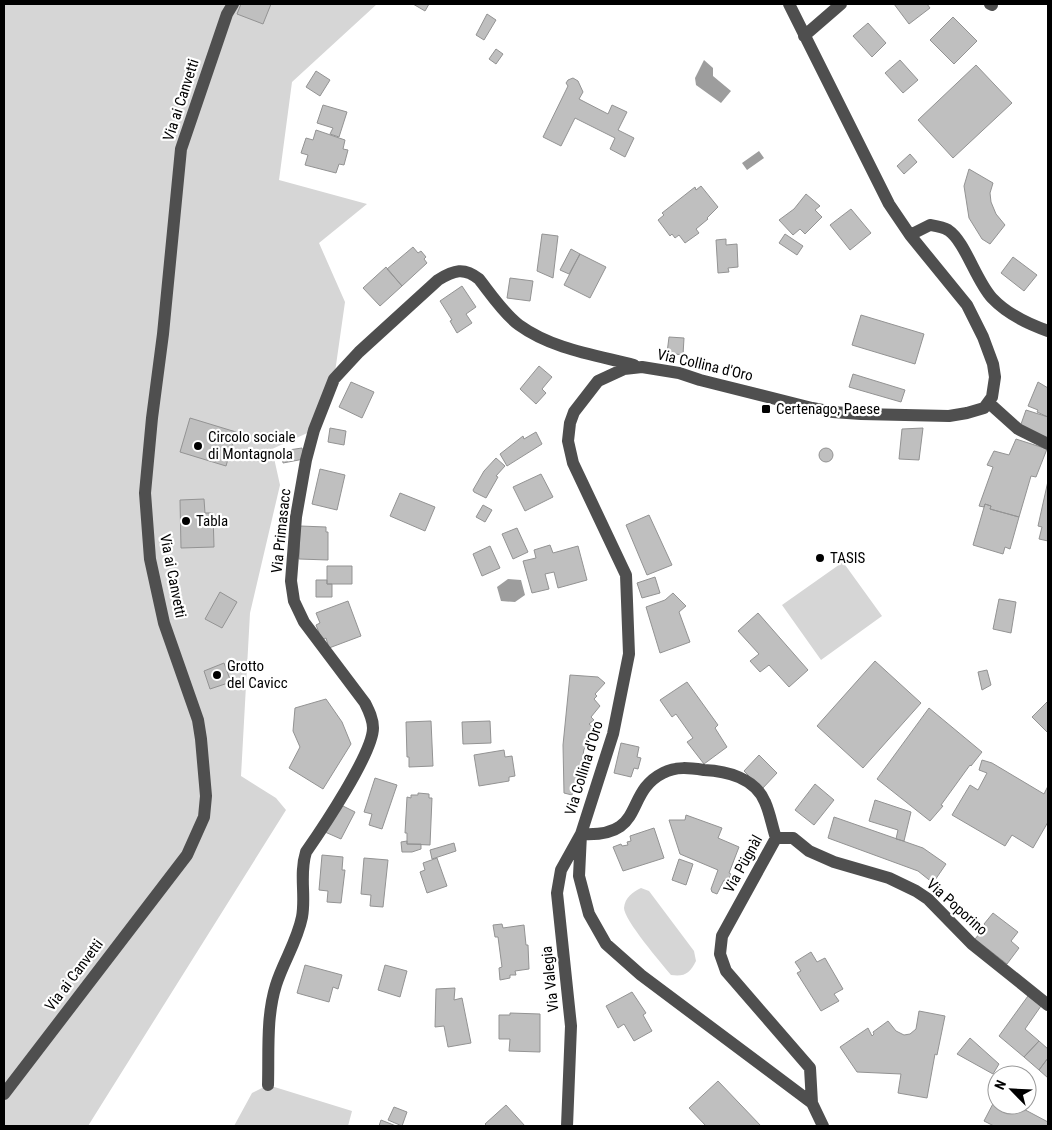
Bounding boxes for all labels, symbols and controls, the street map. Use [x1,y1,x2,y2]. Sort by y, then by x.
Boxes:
street label: Via ai Canvetti [159,57,203,143]
street label: Via Collina d'Oro [655,345,755,385]
place label: Certenago, Paese [776,400,880,418]
marker: Certenago, Paese [760,403,772,415]
place label: Circolo sociale di Montagnola [208,428,296,463]
marker: Circolo sociale di Montagnola [192,440,204,452]
street label: Via Primasacc [268,488,294,574]
place label: Tabla [196,512,228,530]
marker: Tabla [180,515,192,527]
street label: Via ai Canvetti [156,532,190,620]
place label: TASIS [830,549,865,567]
marker: TASIS [814,552,826,564]
place label: Grotto del Cavicc [227,657,288,692]
marker: Grotto del Cavicc [211,669,223,681]
street label: Via Collina d'Oro [561,719,607,817]
street label: Via Pügnàl [720,832,766,896]
street label: Via Poporino [923,875,991,939]
street label: Via ai Canvetti [41,936,107,1014]
street label: Via Valegia [538,945,562,1013]
north arrow [987,1065,1037,1115]
text: N [991,1078,1009,1092]

